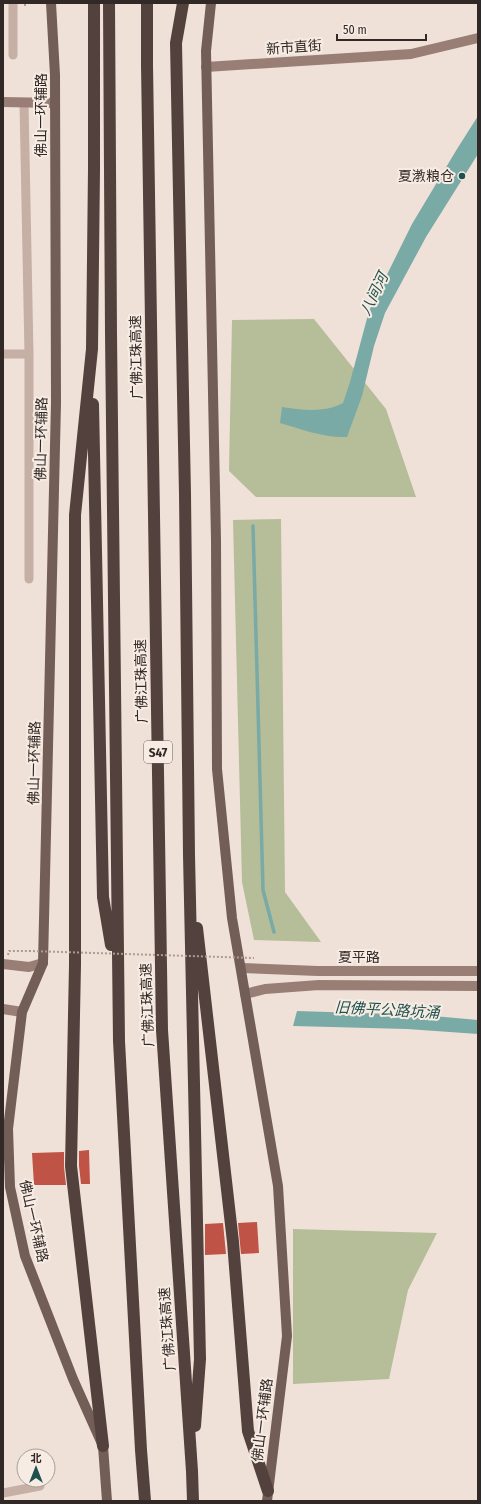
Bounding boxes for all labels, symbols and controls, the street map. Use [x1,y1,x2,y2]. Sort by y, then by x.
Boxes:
scale bar [337,16,426,42]
text: 50 m [343,23,367,37]
street label: 新市直街 [266,37,323,58]
street label: 佛山一环辅路 [33,73,50,157]
place label: 夏漖粮仓 [398,168,454,185]
marker: 夏漖粮仓 [457,171,467,181]
water label: 八间河 [356,267,393,318]
street label: 广佛江珠高速 [127,315,146,399]
street label: 佛山一环辅路 [32,397,51,481]
street label: 广佛江珠高速 [132,639,151,723]
street label: 佛山一环辅路 [25,721,44,805]
road number: S47 [144,741,172,763]
street label: 夏平路 [338,949,380,966]
street label: 广佛江珠高速 [138,963,157,1047]
water label: 旧佛平公路坑涌 [334,998,442,1022]
street label: 佛山一环辅路 [16,1178,51,1264]
street label: 广佛江珠高速 [156,1286,179,1371]
street label: 佛山一环辅路 [249,1377,276,1463]
north arrow [16,1448,56,1488]
text: 北 [31,1452,42,1465]

